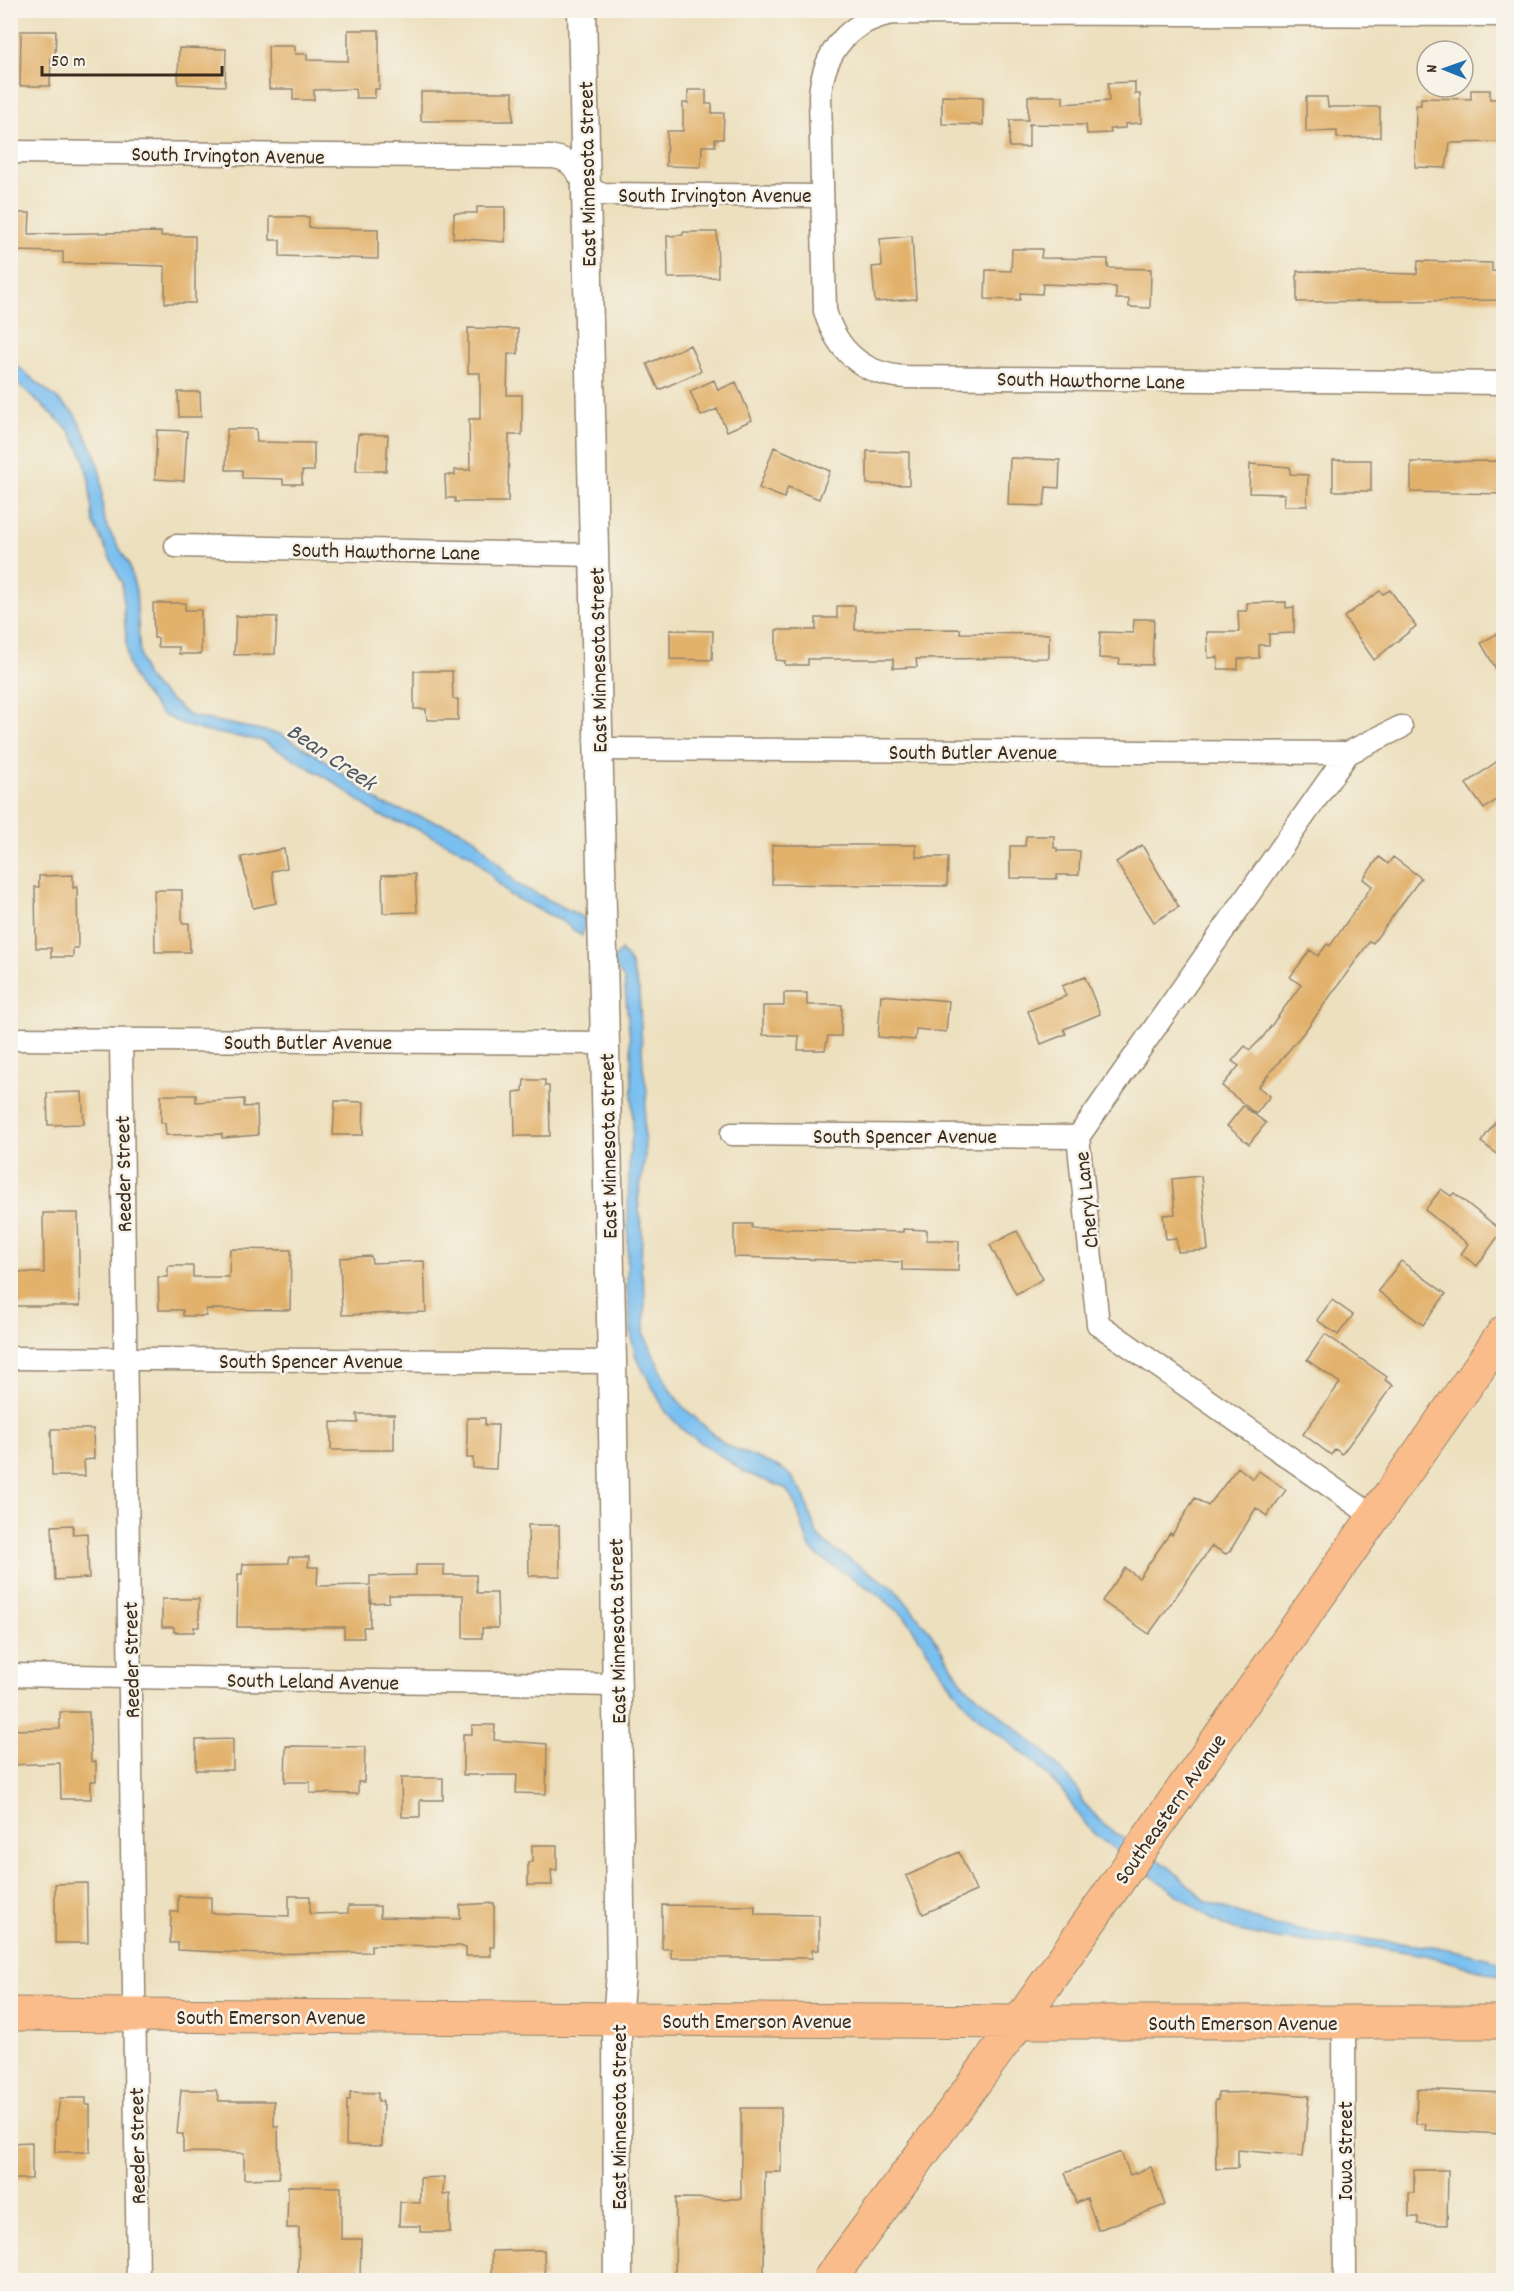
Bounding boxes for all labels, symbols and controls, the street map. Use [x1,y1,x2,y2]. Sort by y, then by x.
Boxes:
scale bar [42,39,222,77]
north arrow [1415,39,1475,99]
text: 50 m [51,50,86,75]
text: N [1421,65,1444,73]
street label: East Minnesota Street [572,81,607,267]
street label: South Irvington Avenue [131,140,325,175]
street label: South Irvington Avenue [618,182,812,213]
street label: South Hawthorne Lane [997,365,1185,400]
street label: South Hawthorne Lane [292,536,480,571]
street label: East Minnesota Street [583,567,618,753]
water label: Bean Creek [279,716,384,802]
street label: South Butler Avenue [889,739,1057,770]
street label: South Butler Avenue [224,1029,392,1060]
street label: East Minnesota Street [593,1053,628,1239]
street label: Reeder Street [109,1115,142,1233]
street label: South Spencer Avenue [813,1123,997,1154]
street label: Cheryl Lane [1068,1150,1109,1250]
street label: South Spencer Avenue [219,1348,403,1379]
street label: East Minnesota Street [602,1538,637,1724]
street label: Reeder Street [117,1601,150,1719]
street label: South Leland Avenue [227,1666,399,1700]
street label: Southeastern Avenue [1108,1728,1236,1892]
street label: South Emerson Avenue [176,2004,366,2035]
street label: South Emerson Avenue [662,2008,852,2039]
street label: South Emerson Avenue [1148,2010,1338,2041]
street label: East Minnesota Street [606,2024,637,2210]
street label: Reeder Street [123,2087,156,2205]
street label: Iowa Street [1332,2101,1363,2201]

